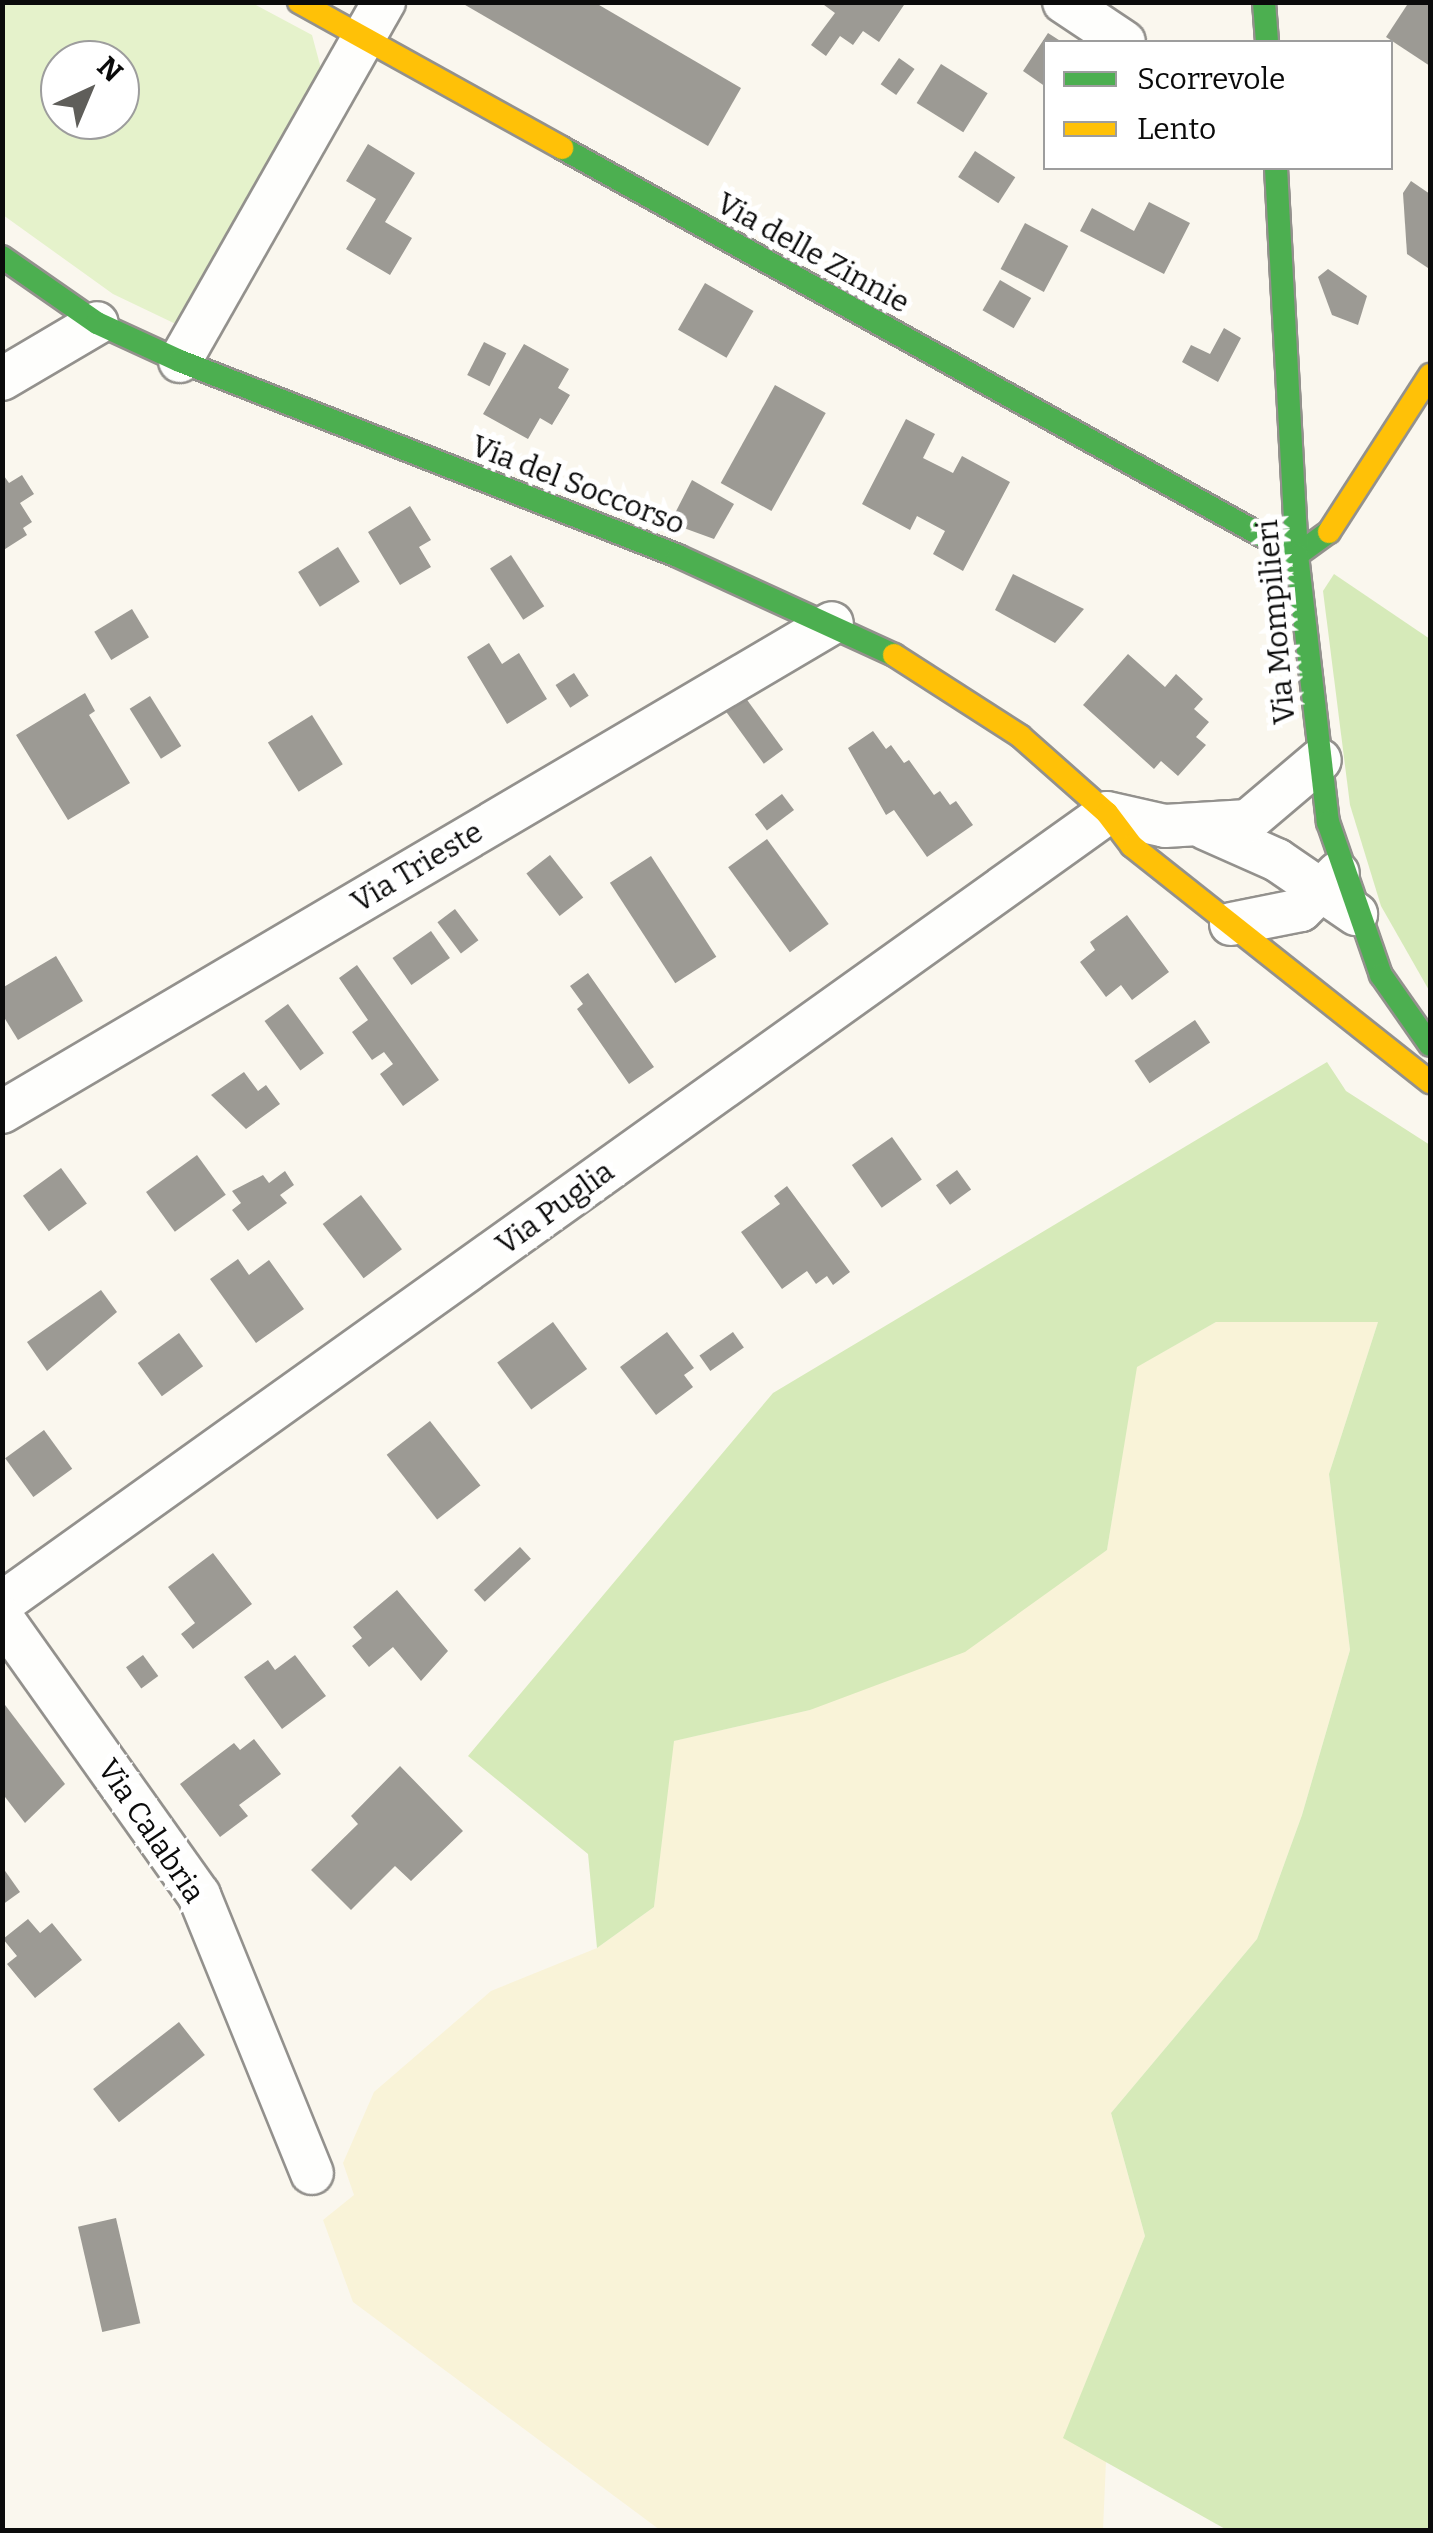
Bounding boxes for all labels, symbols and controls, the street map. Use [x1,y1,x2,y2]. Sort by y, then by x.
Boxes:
north arrow [40,40,140,140]
legend [1043,40,1393,170]
text: N [91,50,129,89]
text: Scorrevole [1137,61,1286,97]
text: Lento [1137,111,1216,147]
street label: Via delle Zinnie [710,185,916,321]
street label: Via del Soccorso [466,428,690,542]
street label: Via Mompilieri [1249,518,1303,726]
street label: Via Trieste [345,814,489,920]
street label: Via Puglia [489,1153,621,1263]
street label: Via Calabria [90,1752,212,1910]

